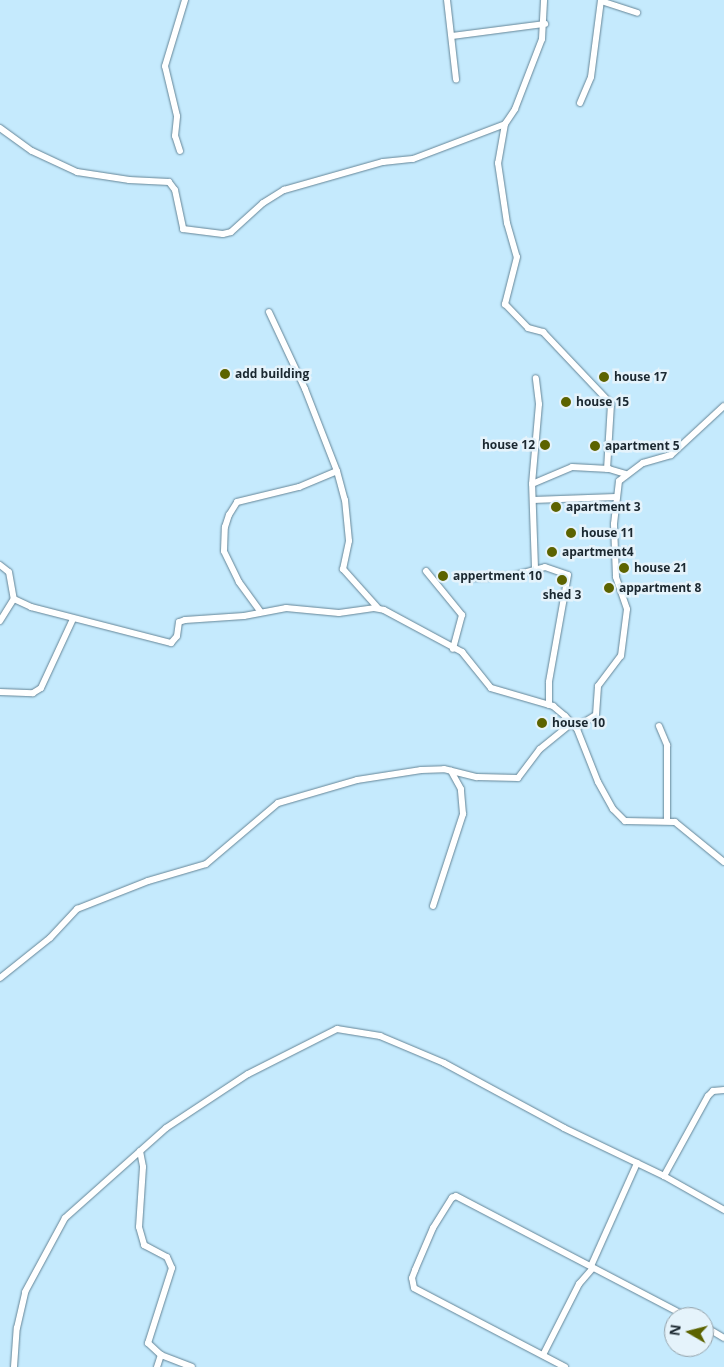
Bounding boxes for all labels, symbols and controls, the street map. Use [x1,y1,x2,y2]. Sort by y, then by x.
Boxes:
place label: add building [235,367,309,381]
marker: add building [219,368,231,380]
place label: house 17 [614,370,667,384]
marker: house 17 [598,371,610,383]
place label: house 15 [576,395,629,409]
marker: house 15 [560,396,572,408]
place label: house 12 [482,438,535,452]
marker: house 12 [539,439,551,451]
place label: apartment 5 [605,439,680,453]
marker: apartment 5 [589,440,601,452]
place label: apartment 3 [566,500,641,514]
marker: apartment 3 [550,501,562,513]
place label: house 11 [581,526,634,540]
marker: house 11 [565,527,577,539]
place label: apartment4 [562,545,634,559]
marker: apartment4 [546,546,558,558]
place label: house 21 [634,561,687,575]
marker: house 21 [618,562,630,574]
place label: appertment 10 [453,569,542,583]
marker: appertment 10 [437,570,449,582]
marker: shed 3 [556,574,568,586]
place label: appartment 8 [619,581,701,595]
marker: appartment 8 [603,582,615,594]
place label: shed 3 [543,588,581,602]
place label: house 10 [552,716,605,730]
marker: house 10 [536,717,548,729]
north arrow [664,1307,714,1357]
text: N [664,1323,685,1337]

